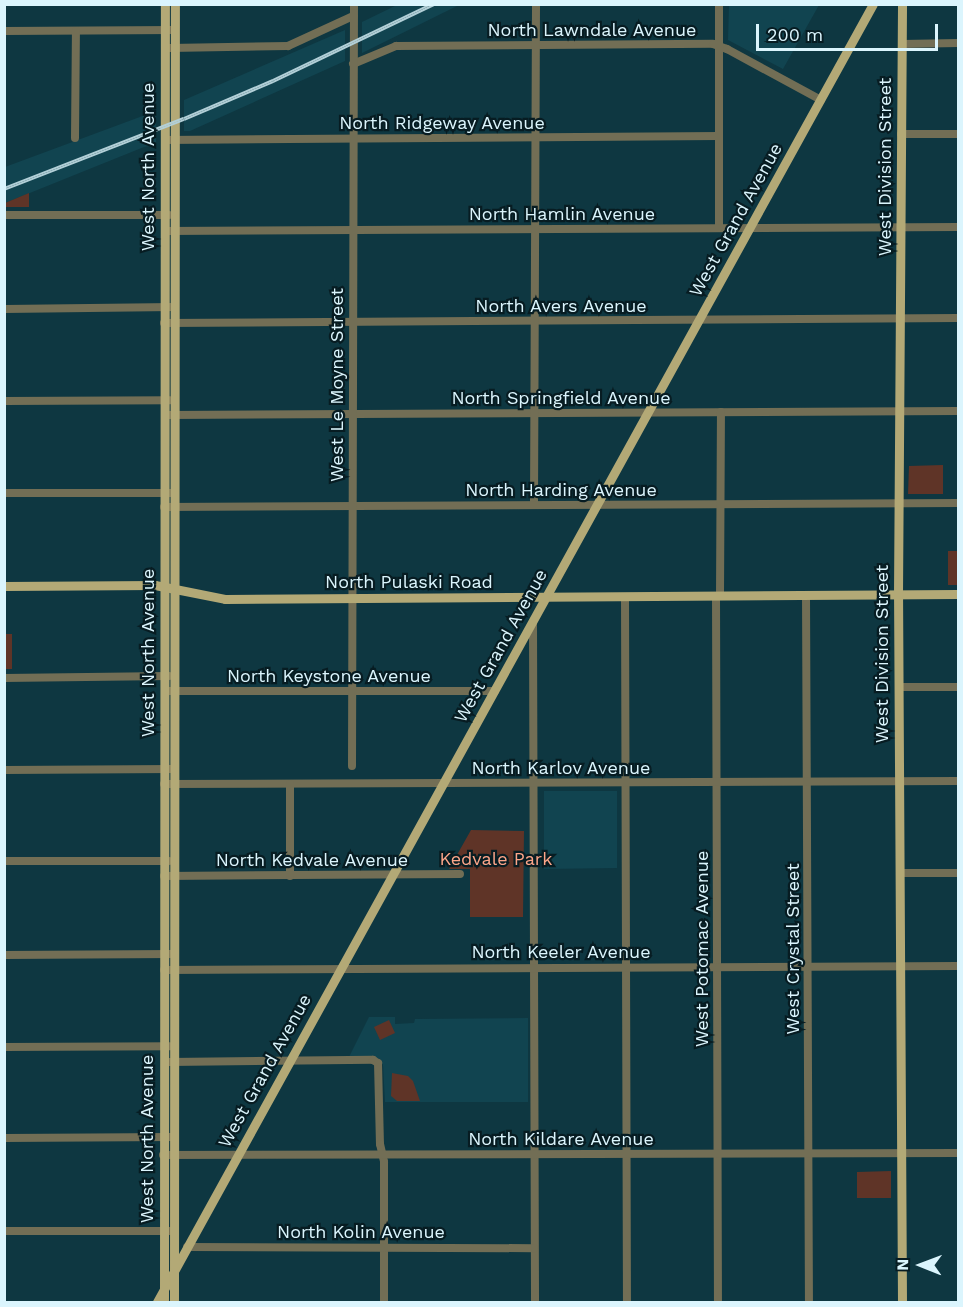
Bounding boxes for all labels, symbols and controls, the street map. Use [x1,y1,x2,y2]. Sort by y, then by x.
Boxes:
scale bar [759,12,940,50]
street label: North Lawndale Avenue [487,19,697,41]
text: 200 m [767,24,823,45]
street label: West Division Street [874,78,896,256]
street label: West North Avenue [137,82,159,252]
street label: North Ridgeway Avenue [339,112,545,134]
street label: West Grand Avenue [685,139,787,301]
street label: North Hamlin Avenue [468,203,656,225]
street label: West Le Moyne Street [326,288,348,482]
street label: North Avers Avenue [475,295,647,317]
street label: North Springfield Avenue [451,387,671,409]
street label: North Harding Avenue [465,479,657,501]
street label: West Grand Avenue [450,565,552,727]
street label: West Division Street [871,565,893,743]
street label: West North Avenue [137,568,159,738]
street label: North Pulaski Road [325,571,493,593]
street label: North Keystone Avenue [227,665,431,687]
street label: North Karlov Avenue [471,757,651,779]
park label: Kedvale Park [440,848,552,870]
street label: North Kedvale Avenue [215,849,409,871]
street label: West Potomac Avenue [691,850,713,1048]
street label: West Crystal Street [782,863,804,1035]
street label: North Keeler Avenue [471,941,651,963]
street label: West Grand Avenue [214,990,316,1152]
street label: West North Avenue [136,1054,158,1224]
street label: North Kildare Avenue [468,1128,654,1150]
street label: North Kolin Avenue [277,1221,445,1243]
north arrow [891,1235,951,1295]
text: N [893,1259,912,1271]

